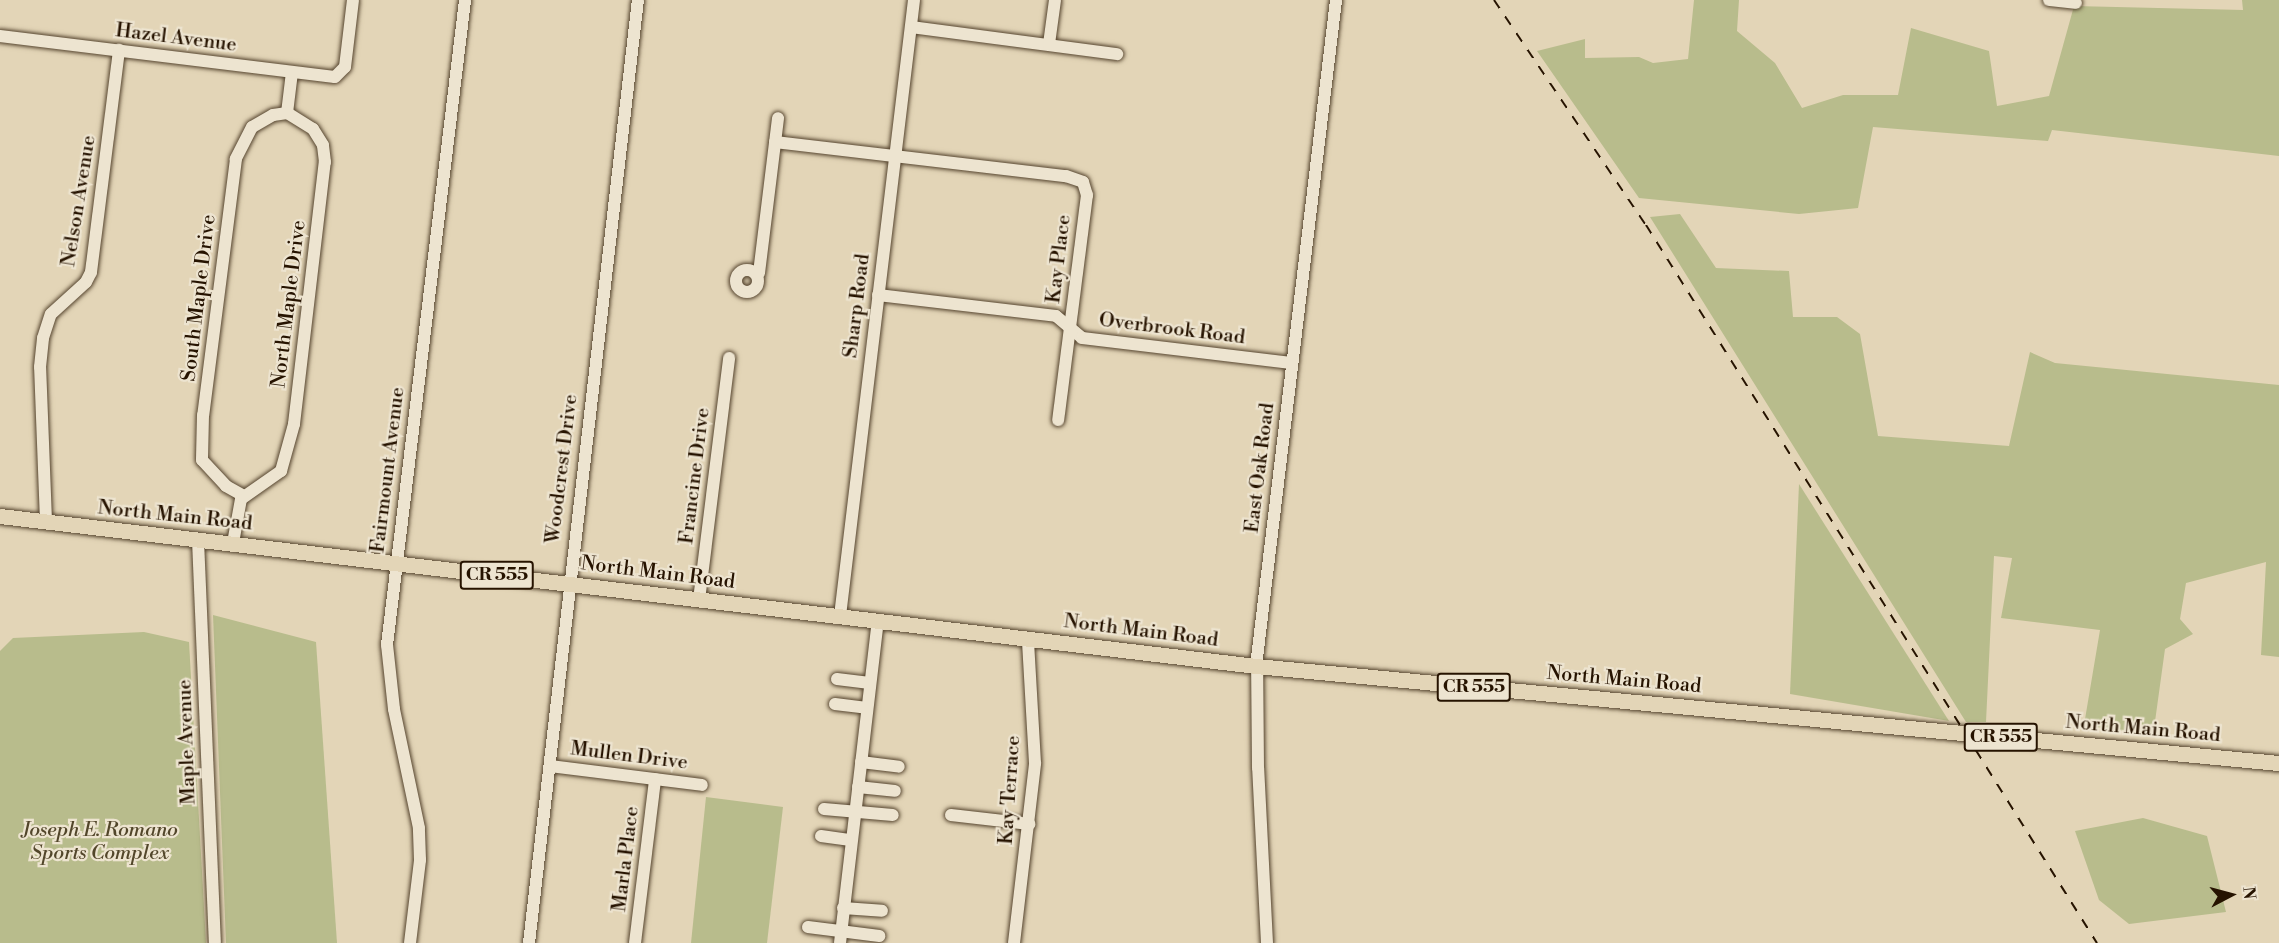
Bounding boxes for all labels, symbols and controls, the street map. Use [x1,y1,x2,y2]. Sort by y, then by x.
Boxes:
street label: Hazel Avenue [114,19,238,57]
street label: Nelson Avenue [57,134,101,268]
street label: South Maple Drive [177,213,221,383]
street label: Kay Place [1042,213,1076,305]
street label: North Maple Drive [267,219,311,389]
street label: Sharp Road [839,253,875,359]
street label: Overbrook Road [1098,308,1246,350]
street label: Fairmount Avenue [366,386,410,554]
street label: Woodcrest Drive [541,393,583,545]
street label: East Oak Road [1240,402,1280,534]
street label: Francine Drive [675,406,715,546]
street label: North Main Road [97,496,253,536]
street label: North Main Road [579,552,737,594]
road number: CR 555 [460,560,534,590]
street label: North Main Road [1062,610,1220,652]
street label: North Main Road [1546,661,1702,699]
road number: CR 555 [1436,672,1512,702]
street label: Maple Avenue [173,679,201,805]
street label: North Main Road [2065,710,2221,748]
road number: CR 555 [1964,722,2038,752]
street label: Kay Terrace [994,735,1026,845]
street label: Mullen Drive [569,737,689,775]
street label: Marla Place [608,805,644,913]
park label: Joseph E. Romano Sports Complex [22,818,178,865]
north arrow [2201,865,2261,925]
text: N [2238,886,2260,900]

